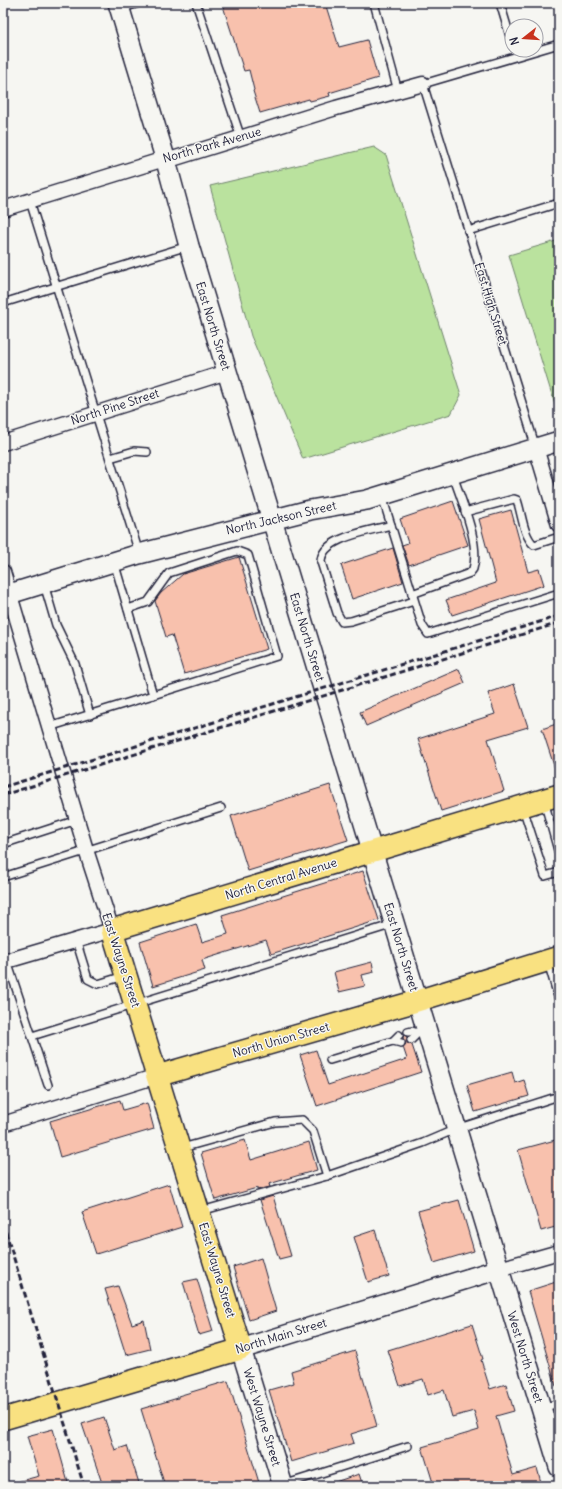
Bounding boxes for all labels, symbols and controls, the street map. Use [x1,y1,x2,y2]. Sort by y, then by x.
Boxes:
north arrow [504,18,544,58]
text: N [507,35,522,47]
street label: North Park Avenue [161,123,263,166]
street label: East High Street [472,261,511,347]
street label: East North Street [193,280,234,372]
street label: North Pine Street [69,385,161,428]
street label: North Jackson Street [224,498,338,538]
street label: East North Street [287,591,328,683]
street label: North Central Avenue [223,854,339,903]
street label: East North Street [381,901,422,993]
street label: East Wayne Street [99,911,144,1009]
street label: North Union Street [231,1019,331,1061]
street label: East Wayne Street [196,1221,239,1319]
street label: West North Street [504,1309,547,1404]
street label: North Main Street [233,1315,328,1357]
street label: West Wayne Street [240,1366,285,1468]

